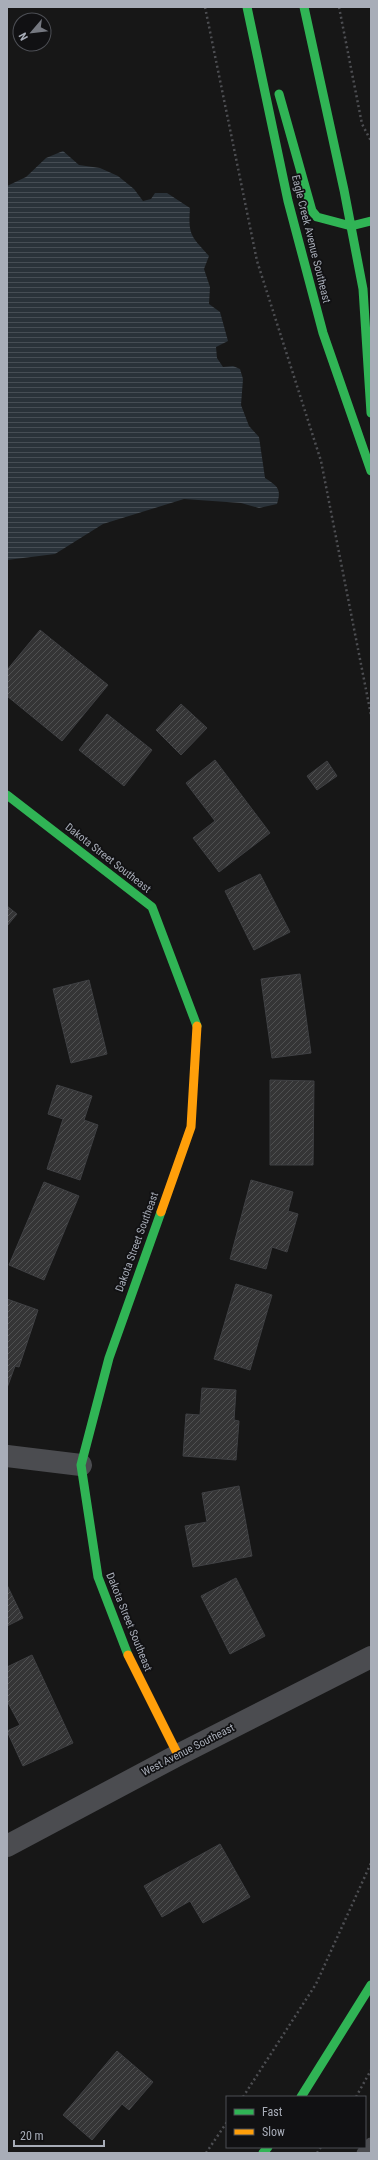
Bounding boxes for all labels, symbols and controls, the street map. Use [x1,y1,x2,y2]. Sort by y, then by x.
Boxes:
north arrow [12,12,52,52]
text: N [16,30,31,42]
street label: Eagle Creek Avenue Southeast [289,174,333,304]
street label: Dakota Street Southeast [63,820,153,896]
street label: Dakota Street Southeast [113,1190,161,1294]
street label: Dakota Street Southeast [103,1571,155,1673]
street label: West Avenue Southeast [140,1721,236,1779]
legend [226,2096,366,2148]
text: Fast [262,2105,283,2119]
scale bar [14,2122,104,2148]
text: Slow [262,2125,285,2139]
text: 20 m [20,2129,44,2143]

